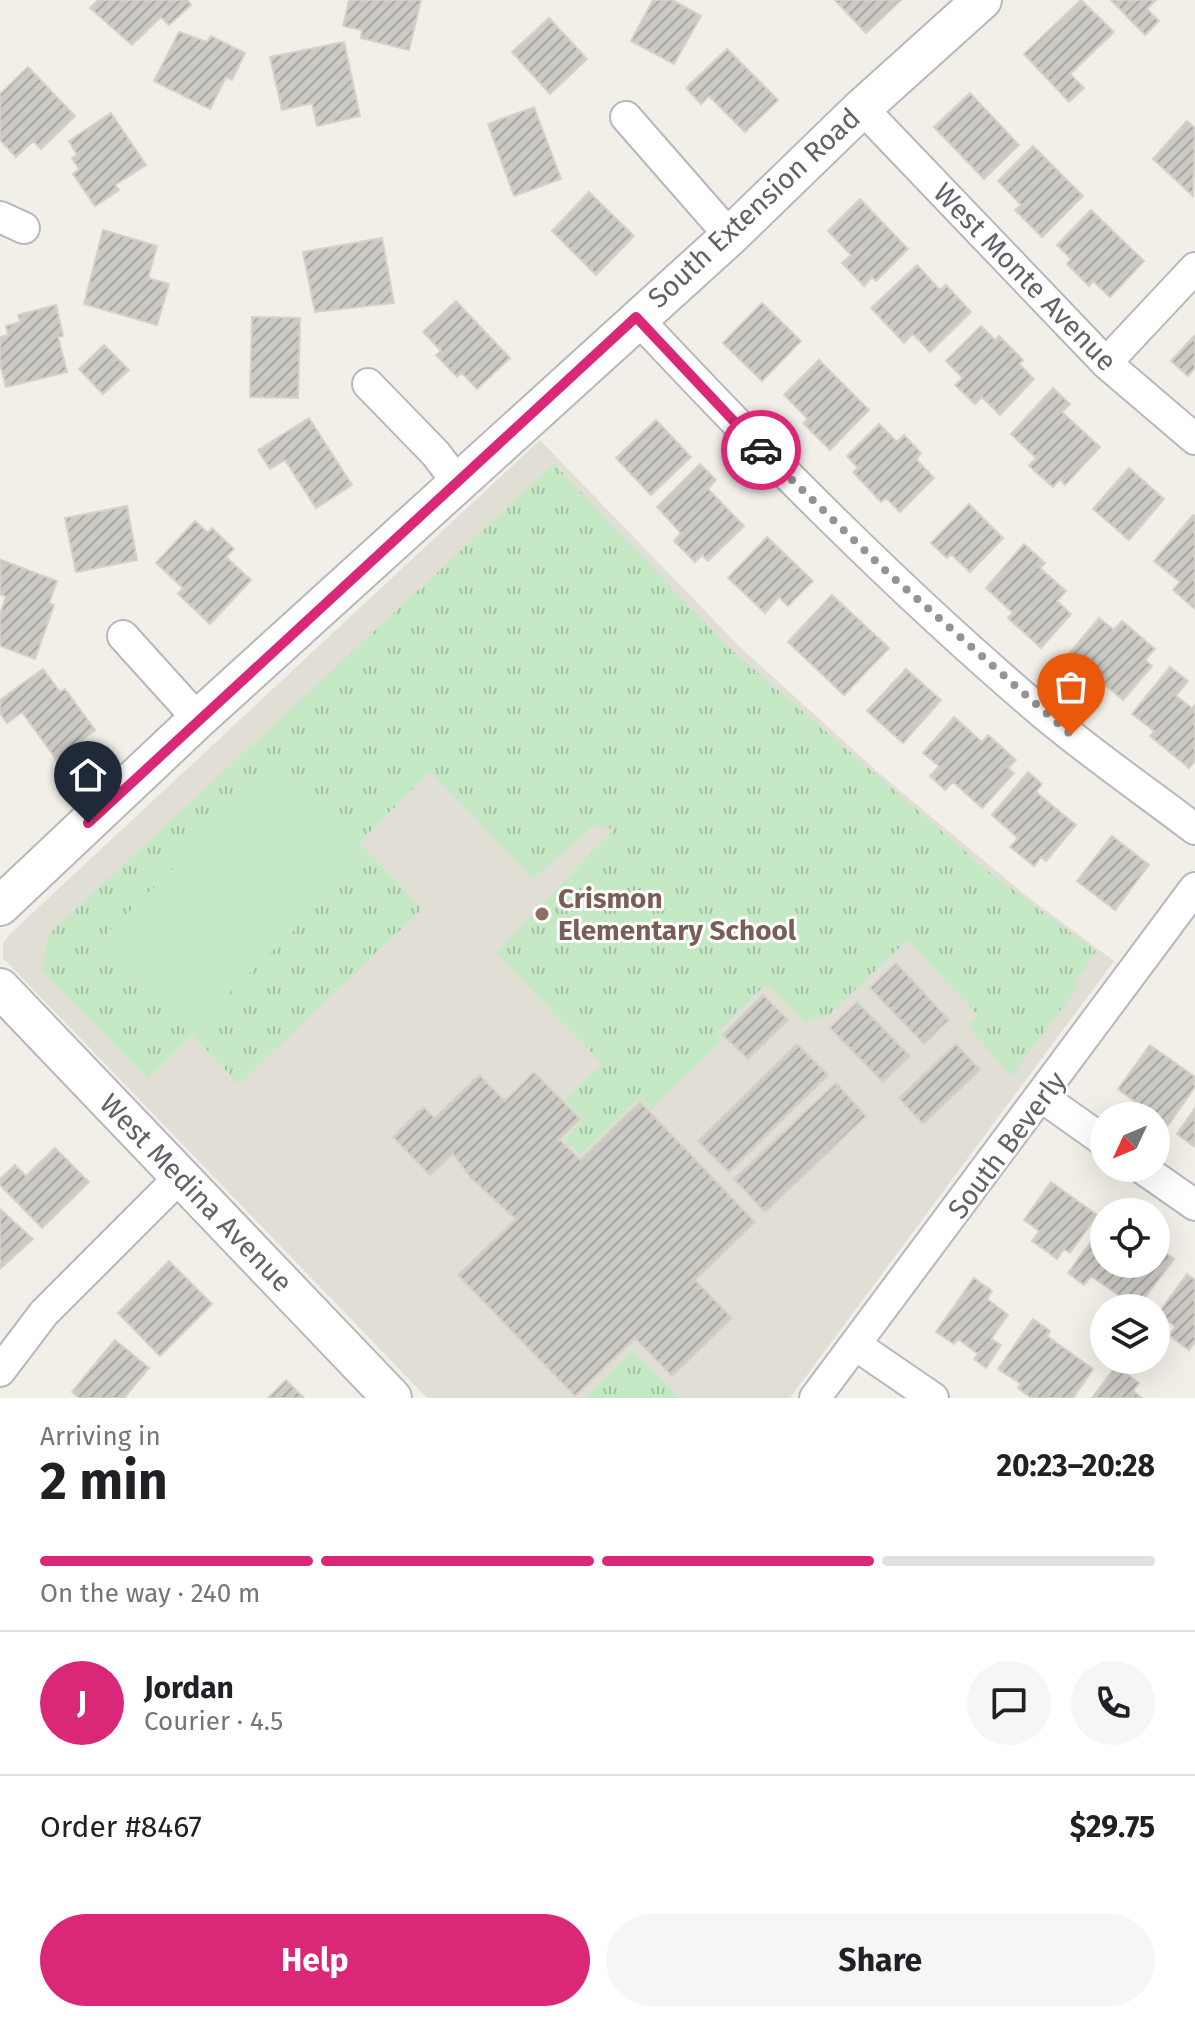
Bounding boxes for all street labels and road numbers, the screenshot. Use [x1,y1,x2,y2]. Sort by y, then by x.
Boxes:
street label: South Extension Road [641,101,867,315]
street label: West Monte Avenue [927,176,1123,378]
street label: South Beverly [941,1065,1073,1225]
street label: West Medina Avenue [93,1087,299,1299]

